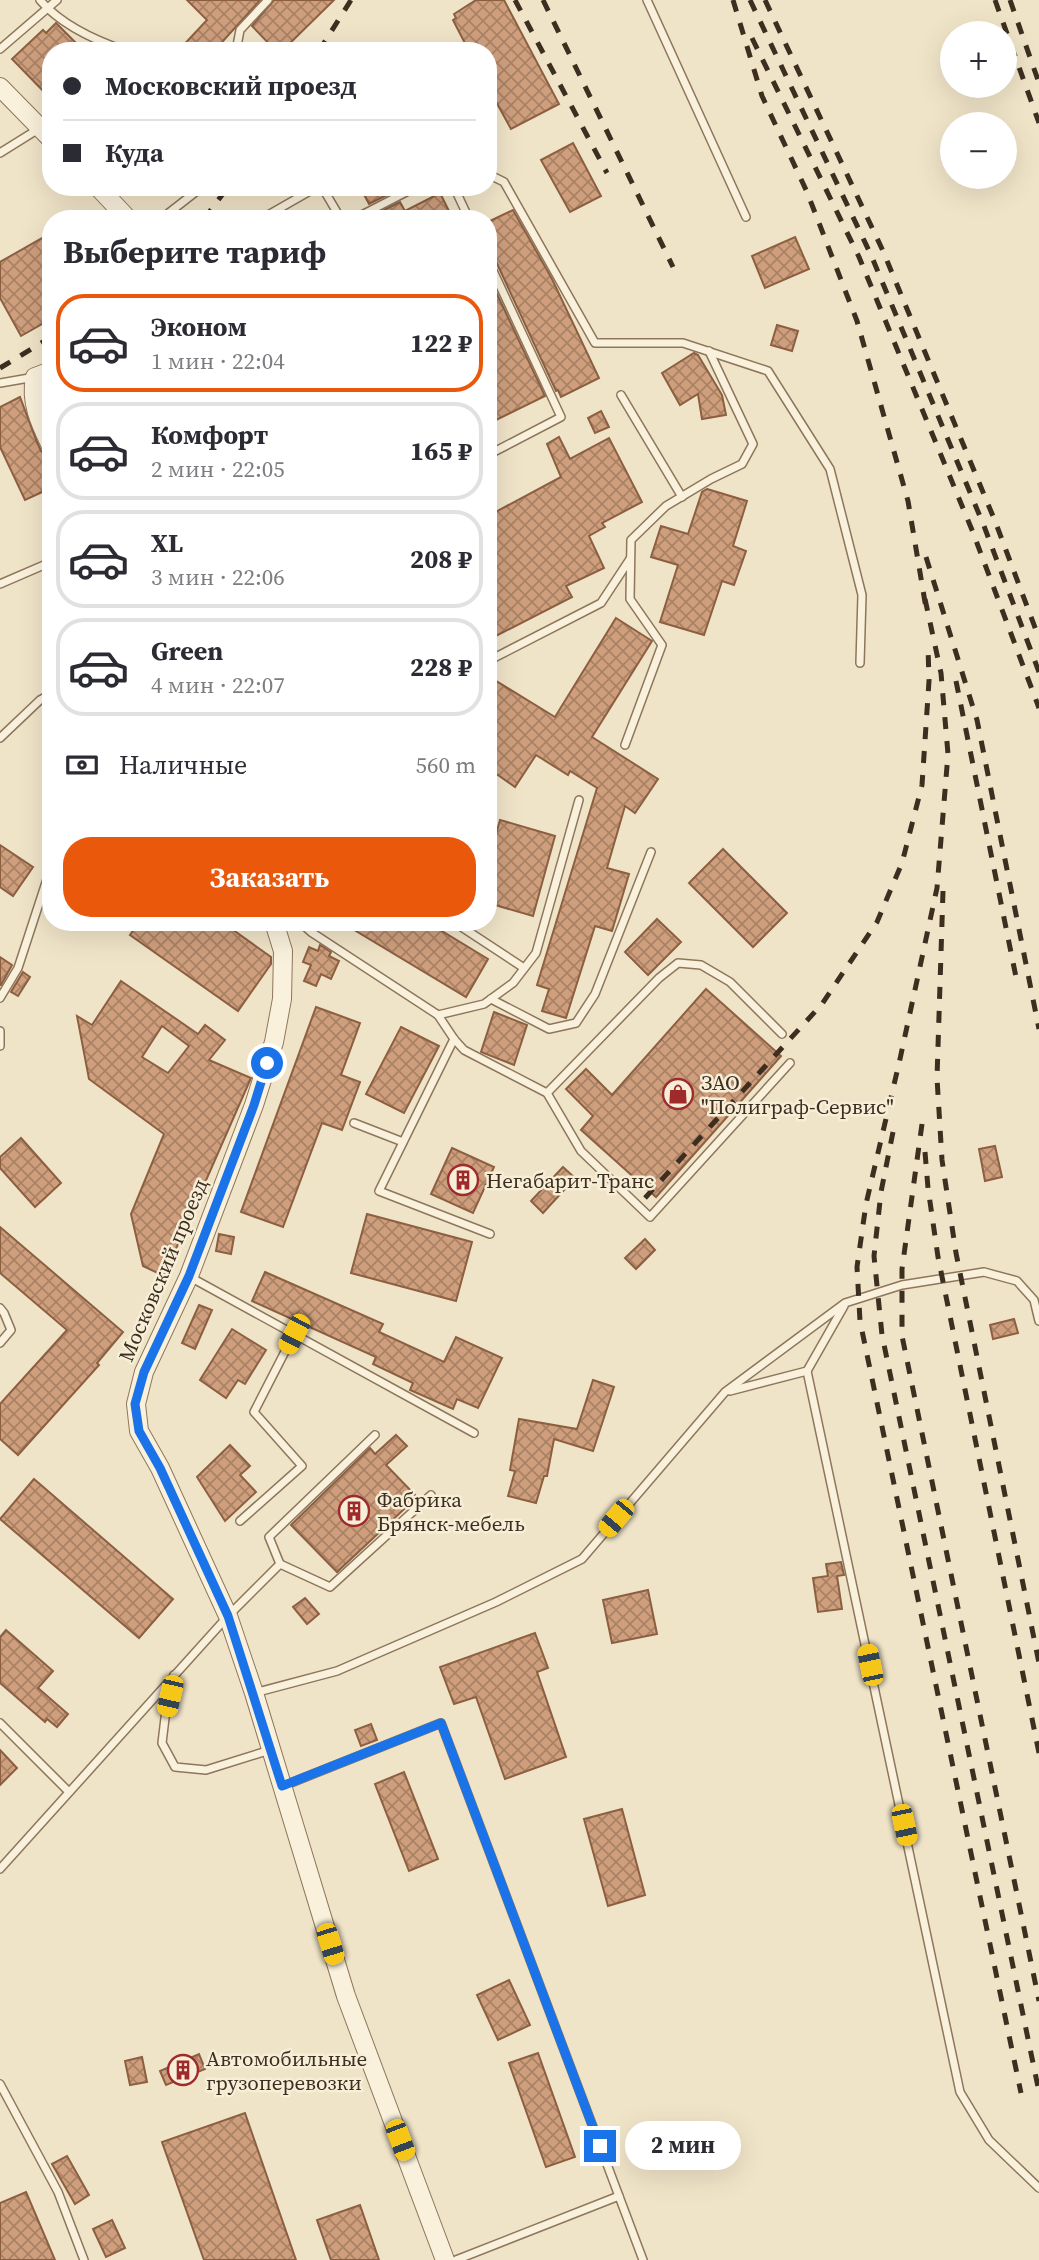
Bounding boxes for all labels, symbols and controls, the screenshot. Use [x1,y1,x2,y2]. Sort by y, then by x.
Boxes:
map controls [940,21,1017,189]
button: + [940,21,1017,98]
text: Московский проезд [105,68,357,104]
button: − [940,112,1017,189]
text: Куда [105,135,164,171]
text: Выберите тариф [63,230,326,274]
text: Эконом [151,309,247,345]
icon: car [67,312,130,375]
text: 122 ₽ [410,325,472,361]
text: 1 мин · 22:04 [151,345,285,377]
text: Комфорт [151,417,268,453]
icon: car [67,420,130,483]
text: 165 ₽ [410,433,472,469]
text: 2 мин · 22:05 [151,453,285,485]
text: XL [151,525,183,561]
icon: car [67,528,130,591]
text: 208 ₽ [410,541,472,577]
text: 3 мин · 22:06 [151,561,285,593]
text: Green [151,633,223,669]
icon: car [67,636,130,699]
text: 228 ₽ [410,649,472,685]
text: 4 мин · 22:07 [151,669,285,701]
icon: cash [63,746,101,784]
text: Наличные [119,747,247,783]
text: 560 m [415,749,476,781]
button: Заказать [63,837,476,917]
route start [251,1047,283,1079]
place label: ЗАО "Полиграф-Сервис" [701,1068,894,1121]
shop icon: ЗАО "Полиграф-Сервис" [661,1077,695,1111]
building icon: Негабарит-Транс [446,1163,480,1197]
place label: Негабарит-Транс [486,1166,654,1195]
street label: Московский проезд [111,1174,215,1366]
car [275,1311,314,1357]
place label: Фабрика Брянск-мебель [377,1485,525,1538]
building icon: Фабрика Брянск-мебель [337,1494,371,1528]
car [595,1495,638,1541]
car [856,1642,885,1688]
car [156,1673,185,1719]
car [890,1802,919,1848]
car [314,1921,347,1967]
place label: Автомобильные грузоперевозки [206,2044,367,2097]
building icon: Автомобильные грузоперевозки [166,2053,200,2087]
car [383,2117,418,2163]
callout: 2 мин [624,2122,740,2170]
text: 2 мин [651,2129,715,2161]
route end [584,2130,616,2162]

